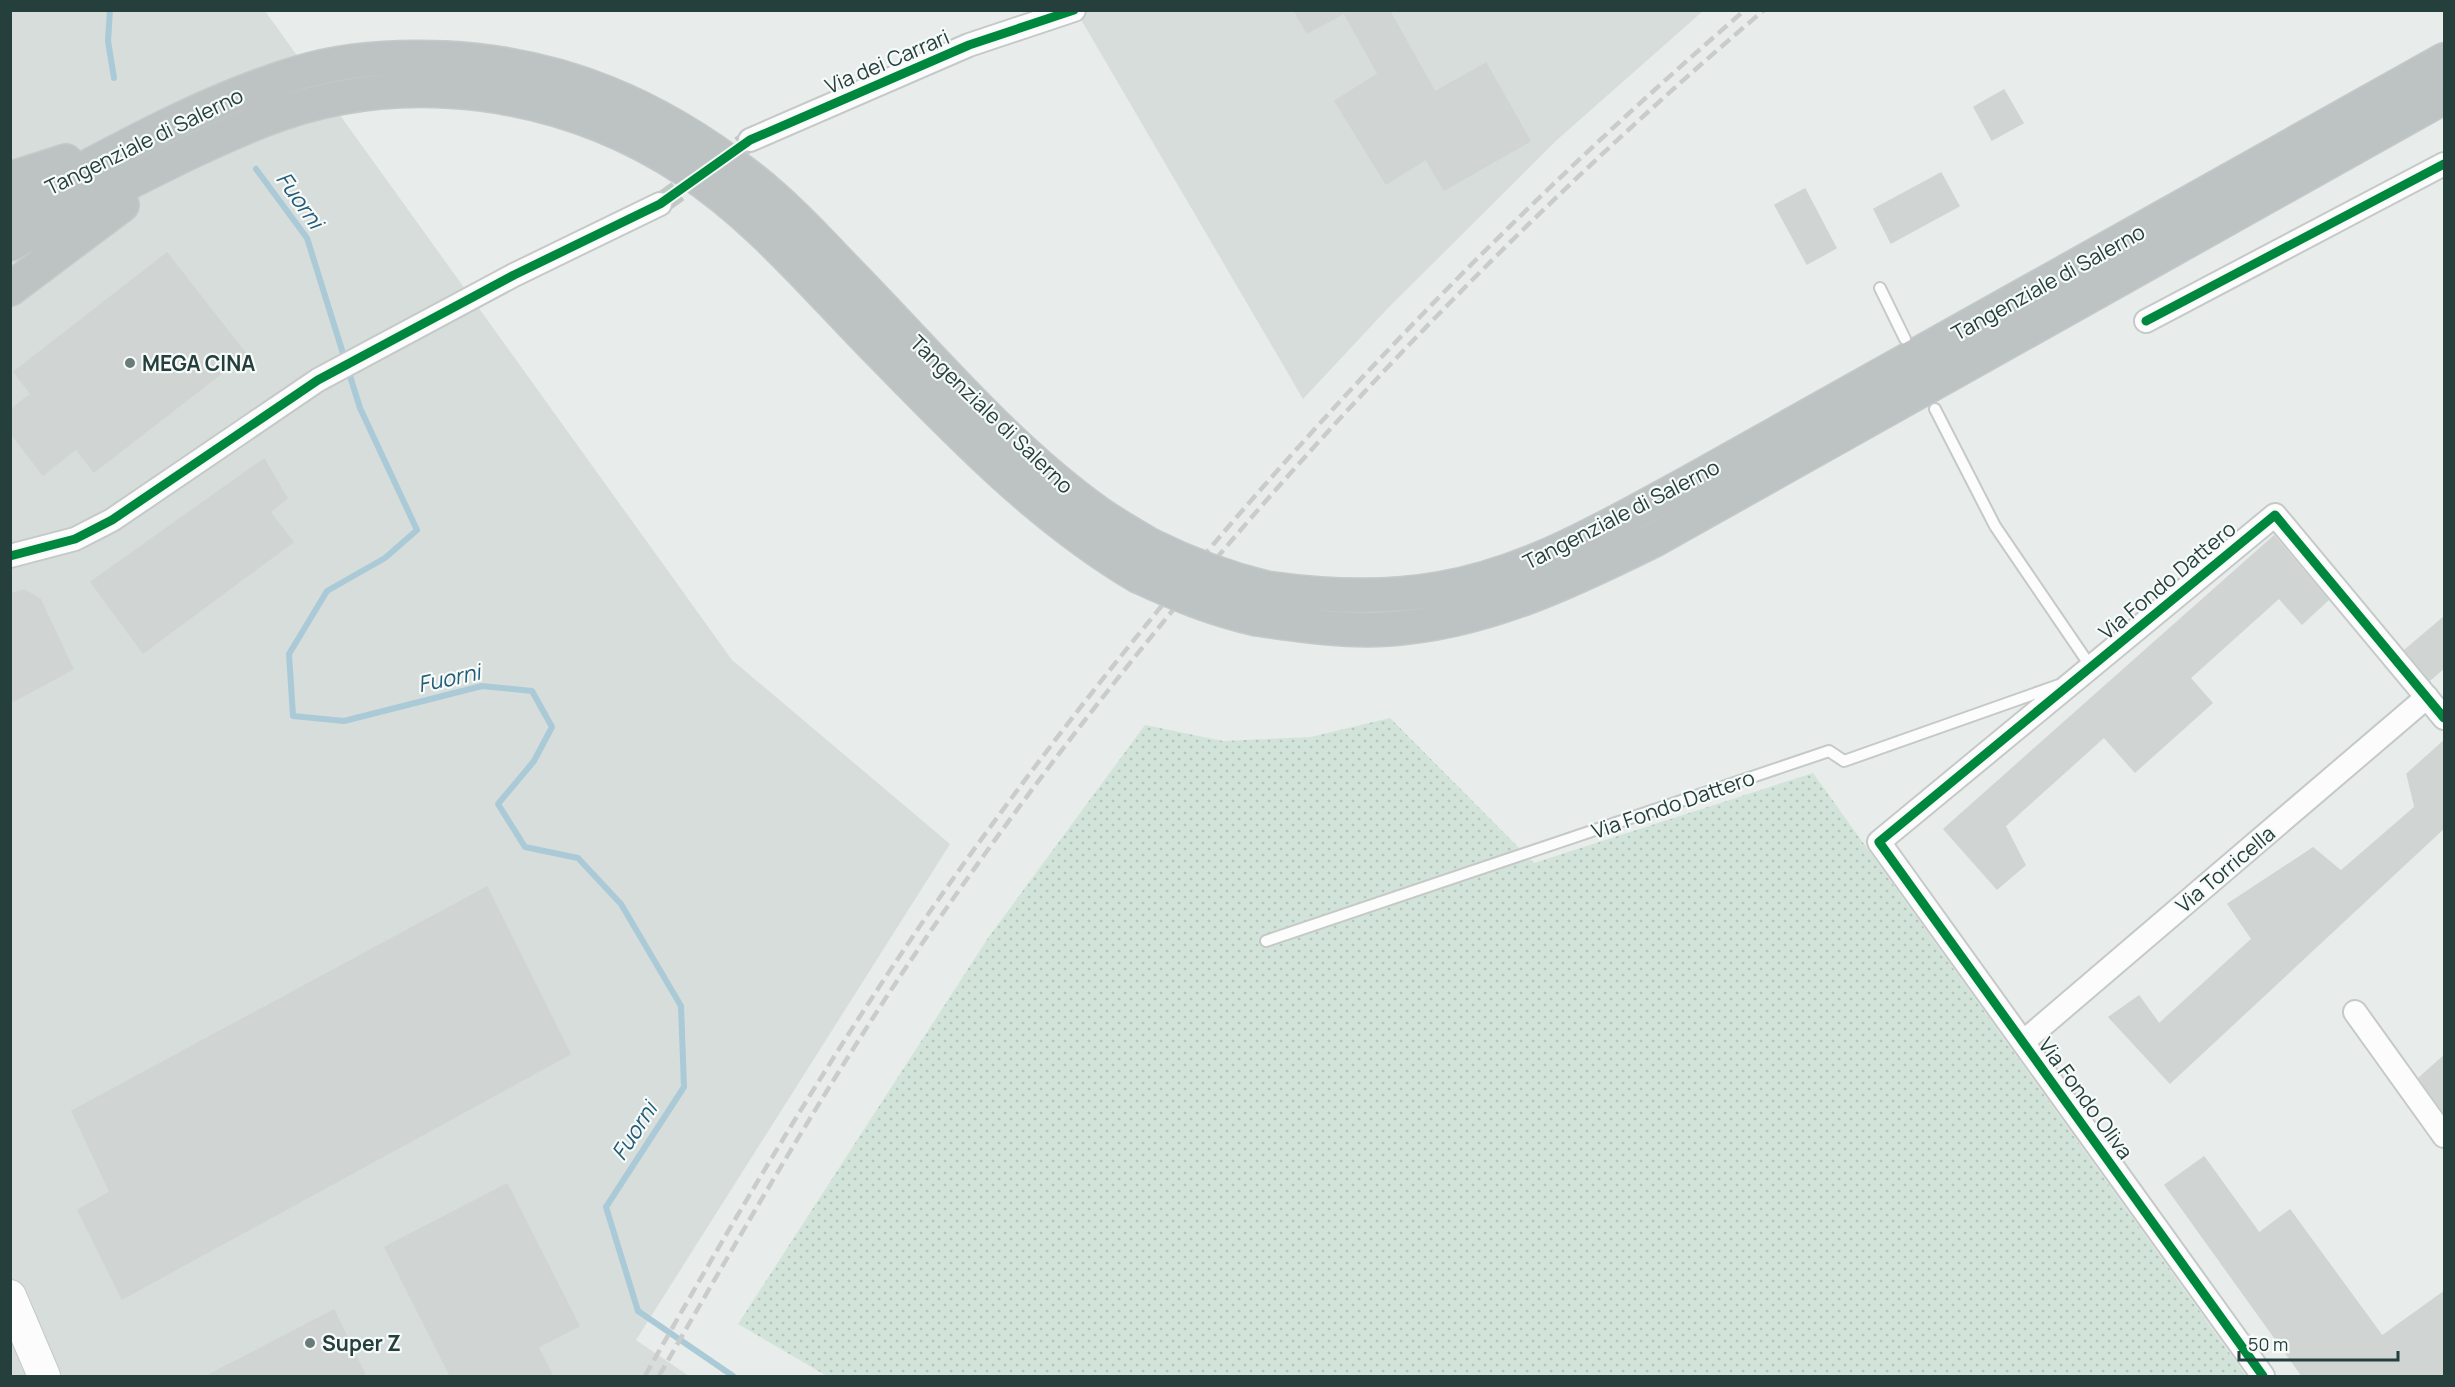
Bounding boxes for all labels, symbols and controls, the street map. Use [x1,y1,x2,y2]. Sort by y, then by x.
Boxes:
street label: Via dei Carrari [821,22,953,100]
street label: Tangenziale di Salerno [40,81,248,201]
water label: Fuorni [270,165,332,237]
street label: Tangenziale di Salerno [1946,217,2150,347]
street label: Tangenziale di Salerno [904,329,1080,499]
place label: MEGA CINA [142,349,255,377]
marker: MEGA CINA [123,356,137,370]
street label: Tangenziale di Salerno [1518,452,1724,576]
street label: Via Fondo Dattero [2093,514,2241,646]
water label: Fuorni [415,656,486,699]
street label: Via Fondo Dattero [1588,763,1758,845]
street label: Via Torricella [2170,819,2280,919]
street label: Via Fondo Oliva [2032,1032,2140,1164]
water label: Fuorni [604,1094,665,1166]
scale bar [2239,1324,2398,1362]
place label: Super Z [322,1329,401,1357]
text: 50 m [2248,1332,2288,1356]
marker: Super Z [303,1336,317,1350]

